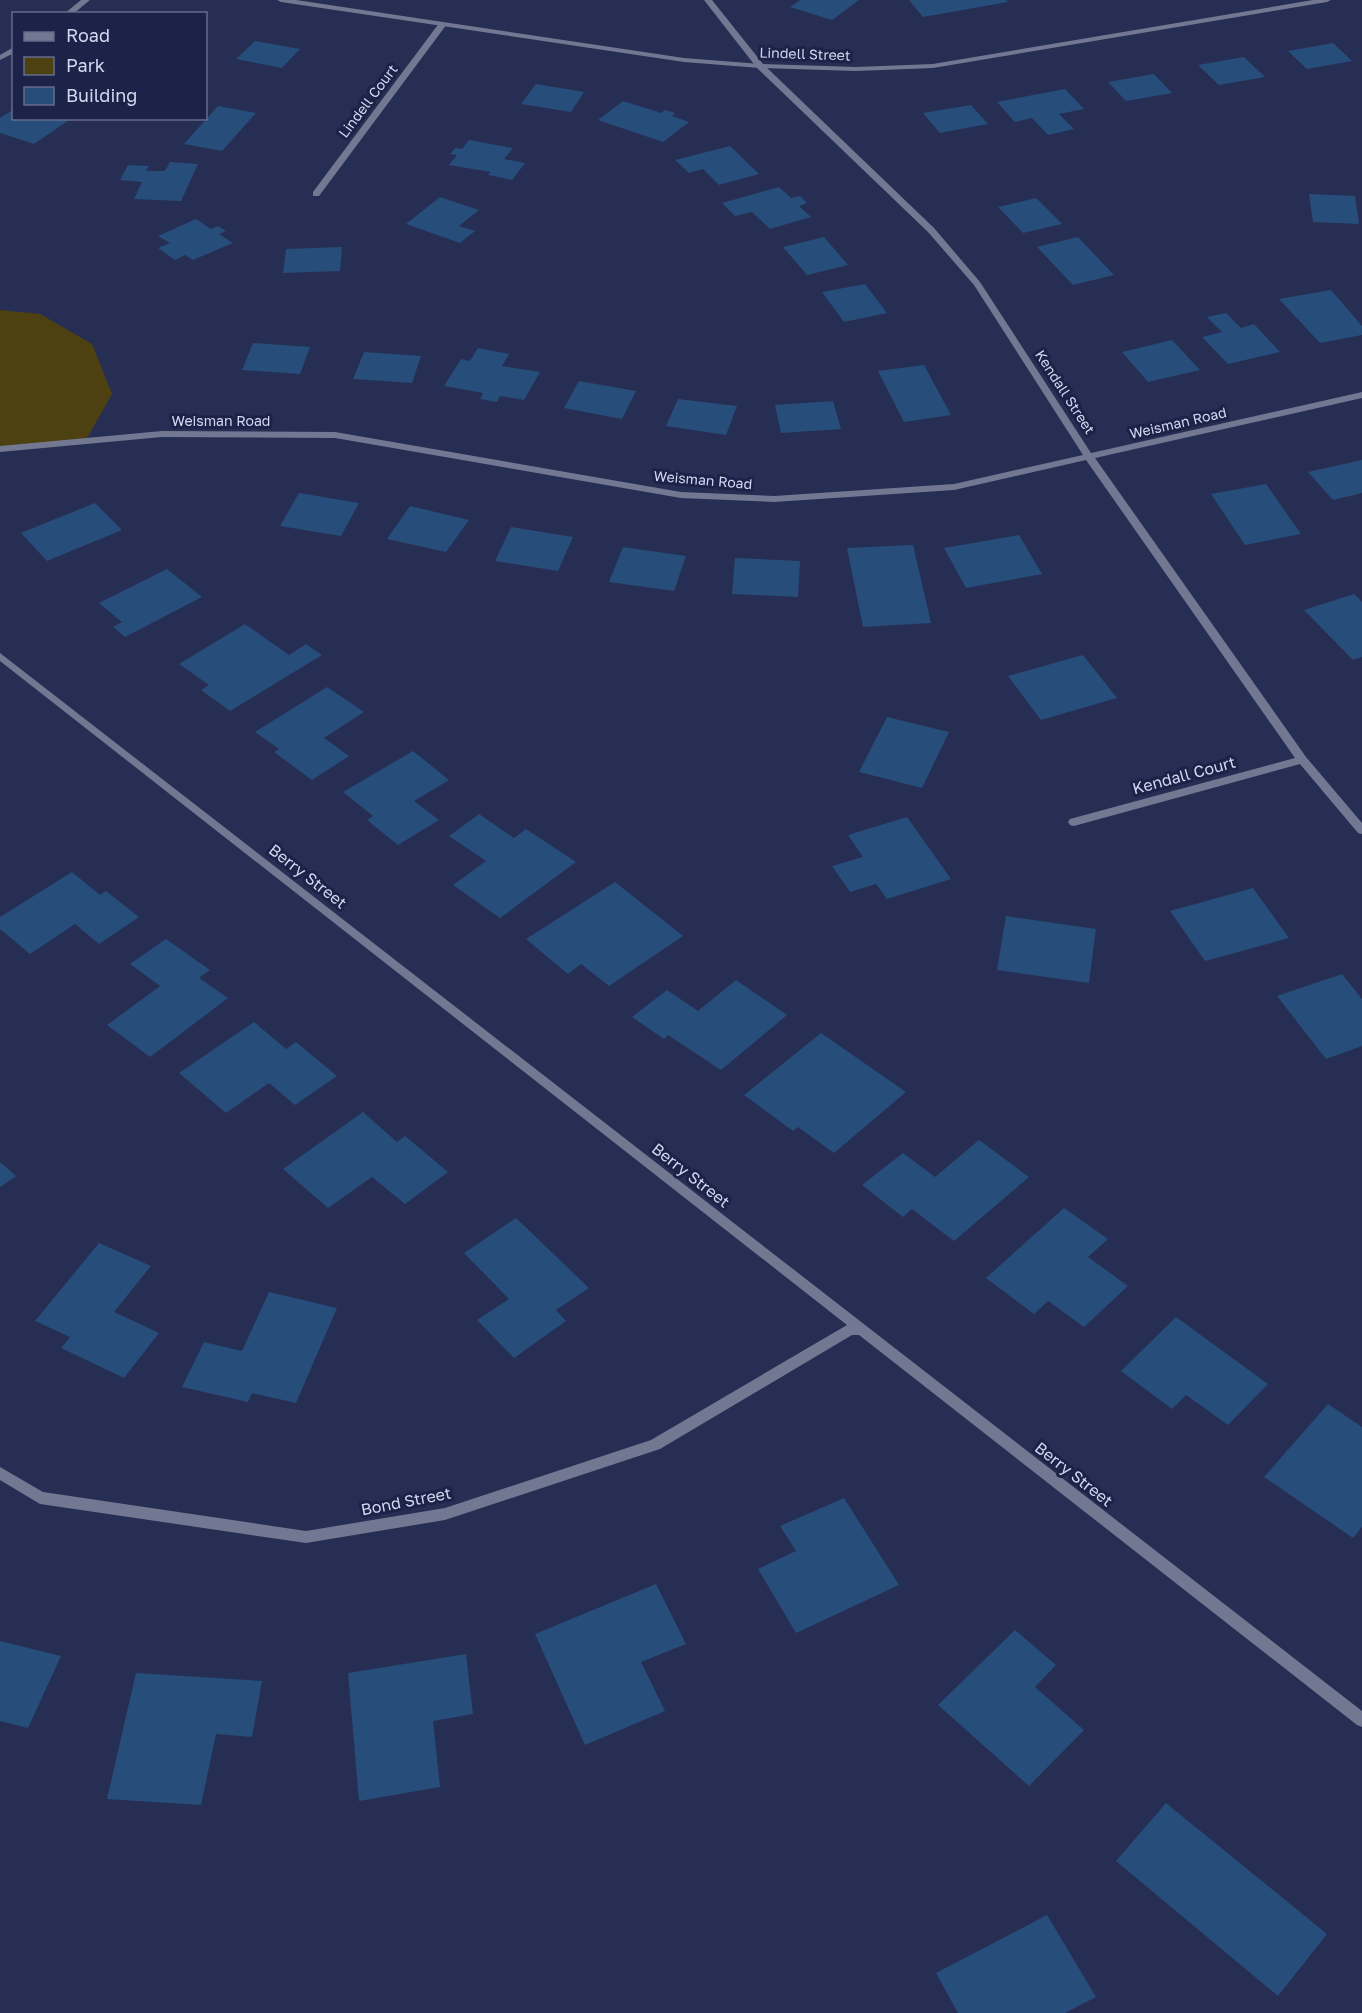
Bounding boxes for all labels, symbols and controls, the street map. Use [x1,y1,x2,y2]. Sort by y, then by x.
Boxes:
legend [12,12,207,120]
text: Road [66,24,110,46]
street label: Lindell Street [759,43,851,64]
text: Park [66,54,105,76]
street label: Lindell Court [335,61,401,141]
text: Building [66,84,137,106]
street label: Kendall Street [1032,347,1099,437]
street label: Weisman Road [1128,403,1228,442]
street label: Weisman Road [172,412,270,429]
street label: Weisman Road [653,467,753,492]
street label: Kendall Court [1130,752,1238,798]
street label: Berry Street [265,839,351,913]
street label: Berry Street [648,1138,734,1212]
street label: Berry Street [1031,1437,1117,1511]
street label: Bond Street [359,1482,453,1520]

